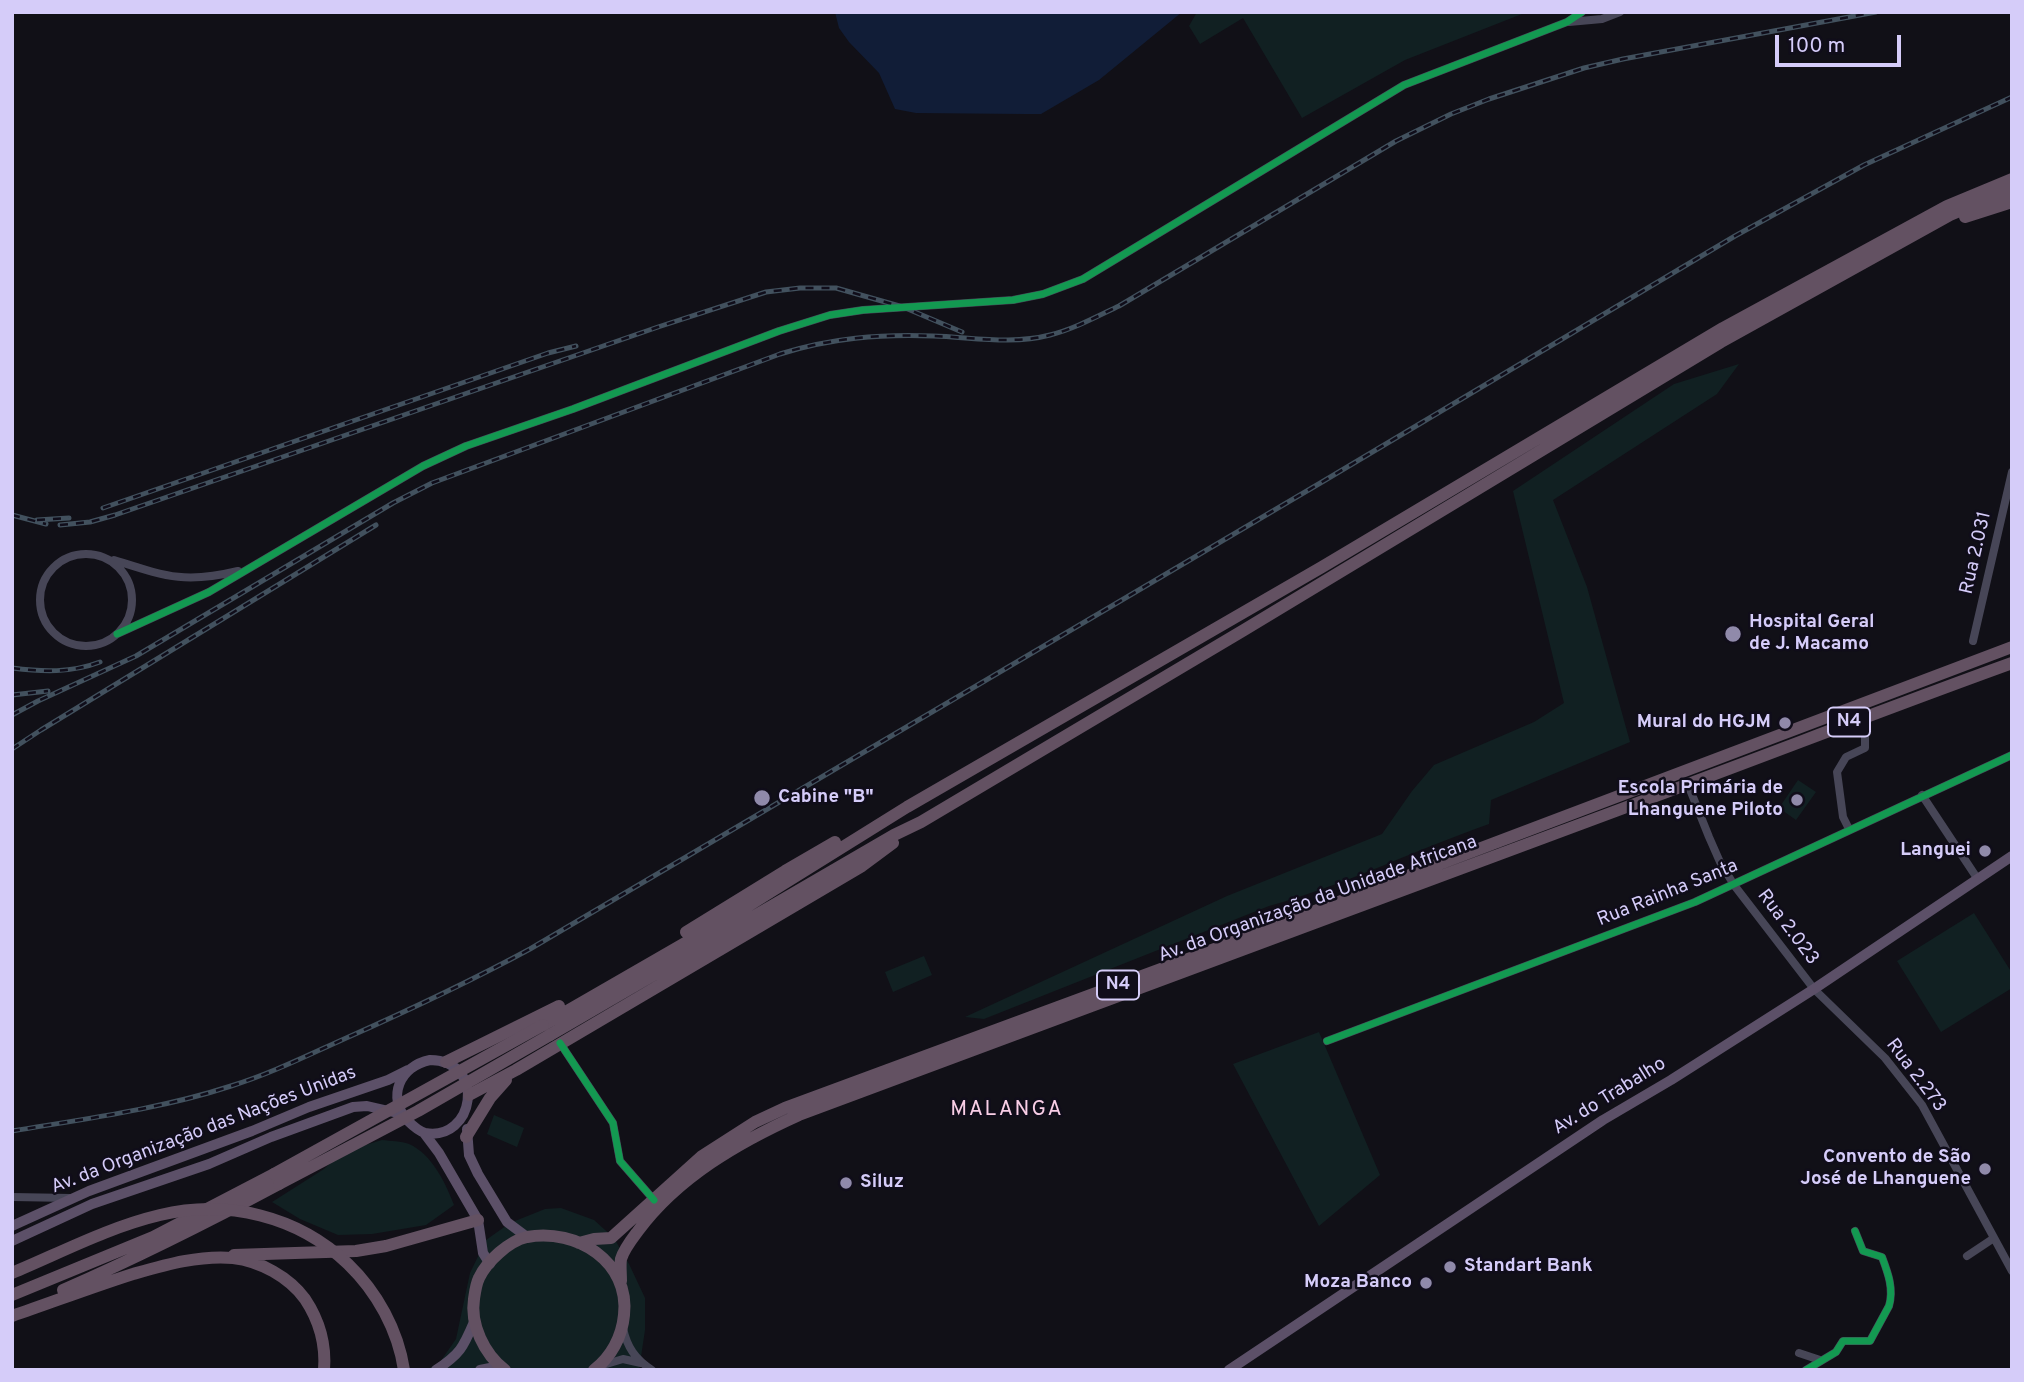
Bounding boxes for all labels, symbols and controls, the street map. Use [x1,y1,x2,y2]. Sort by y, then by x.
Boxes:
scale bar [1779,21,1905,65]
text: 100 m [1788,33,1845,60]
street label: Rua 2.031 [1956,509,1998,597]
place label: Hospital Geral de J. Macamo [1749,612,1875,656]
marker: Hospital Geral de J. Macamo [1723,624,1743,644]
road number: N4 [1828,708,1870,736]
place label: Mural do HGJM [1637,712,1771,734]
marker: Mural do HGJM [1777,715,1793,731]
place label: Escola Primária de Lhanguene Piloto [1618,778,1783,822]
place label: Cabine "B" [778,787,874,809]
marker: Cabine "B" [752,788,772,808]
marker: Escola Primária de Lhanguene Piloto [1789,792,1805,808]
street label: Av. da Organização da Unidade Africana [1155,832,1481,968]
place label: Languei [1900,840,1971,862]
marker: Languei [1977,843,1993,859]
street label: Rua Rainha Santa [1594,855,1742,933]
street label: Rua 2.023 [1751,886,1823,970]
road number: N4 [1097,970,1139,1000]
street label: Rua 2.273 [1880,1035,1950,1117]
street label: Av. do Trabalho [1549,1053,1671,1141]
street label: Av. da Organização das Nações Unidas [48,1062,360,1200]
district label: MALANGA [951,1098,1063,1124]
place label: Convento de São José de Lhanguene [1800,1147,1971,1191]
marker: Convento de São José de Lhanguene [1977,1161,1993,1177]
place label: Siluz [860,1172,904,1194]
marker: Siluz [838,1175,854,1191]
place label: Standart Bank [1464,1256,1593,1278]
marker: Standart Bank [1442,1259,1458,1275]
place label: Moza Banco [1304,1272,1412,1294]
marker: Moza Banco [1418,1275,1434,1291]

